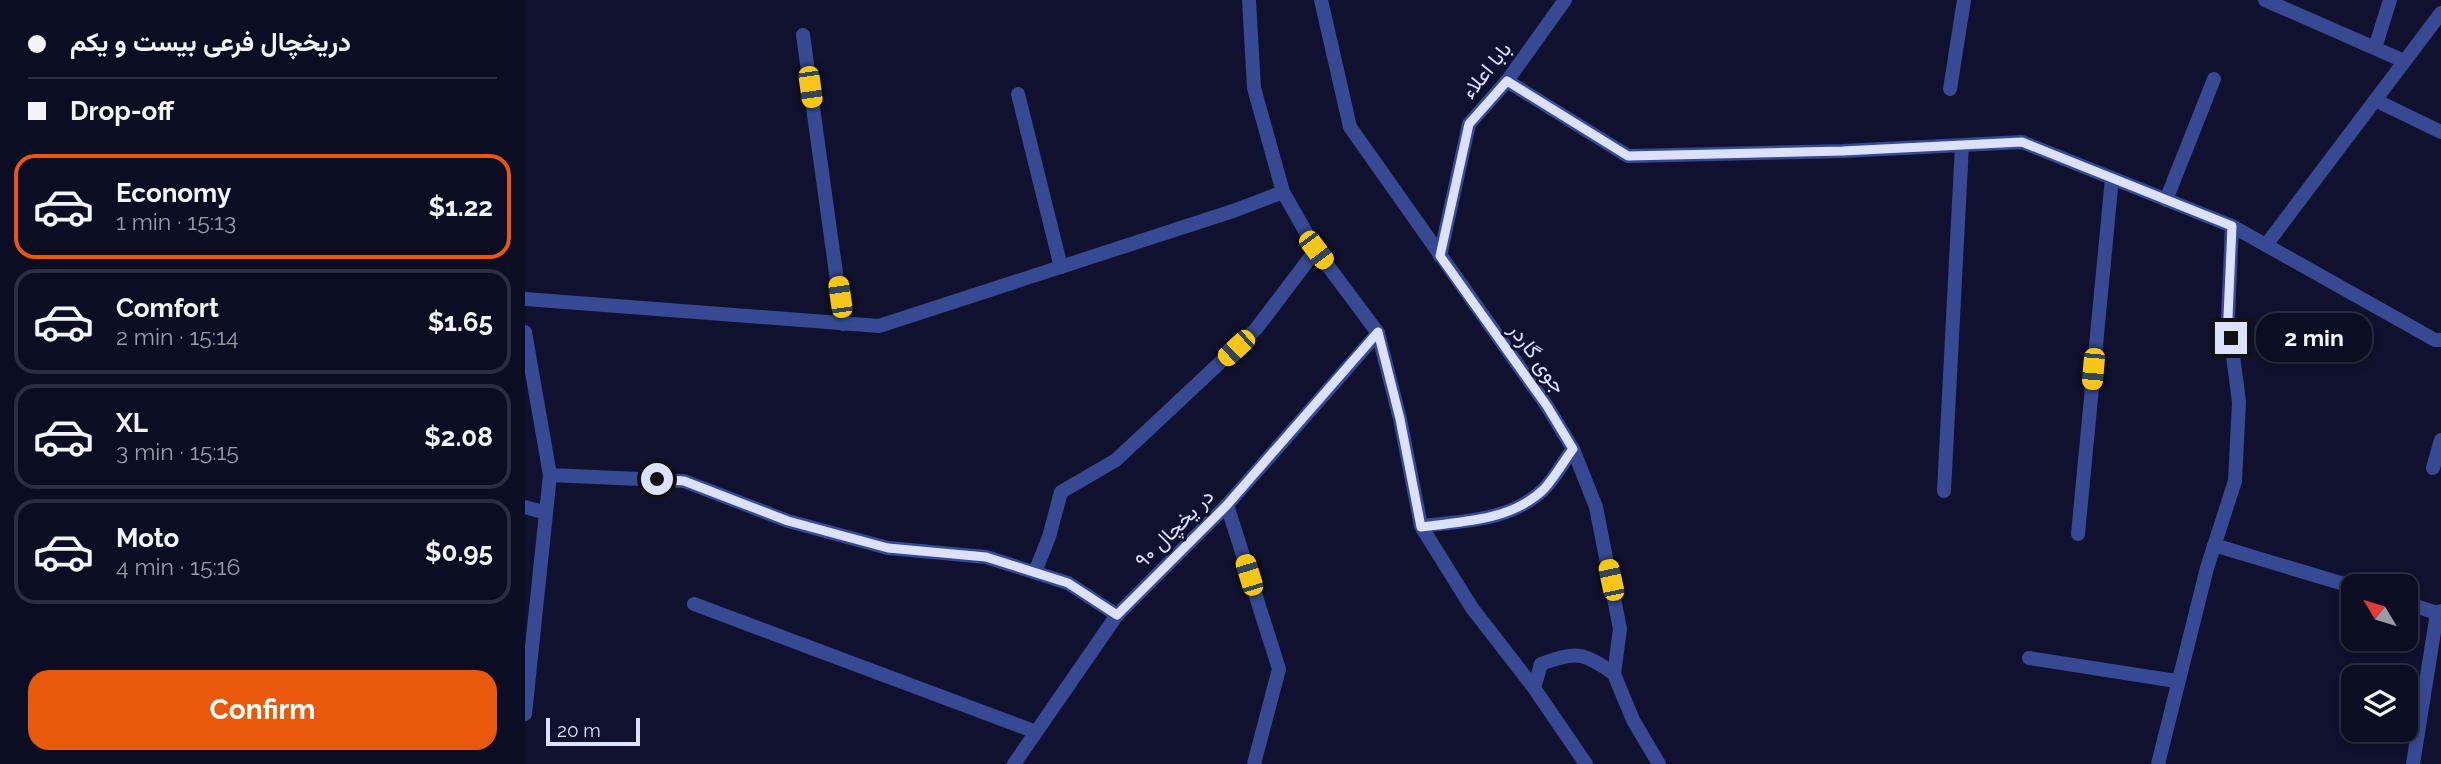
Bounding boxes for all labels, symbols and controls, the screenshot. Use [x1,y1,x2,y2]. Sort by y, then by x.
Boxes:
text: دریخچال فرعی بیست و یکم [70,27,351,57]
street label: بابا اعلاء [1456,37,1516,103]
car [797,65,824,109]
text: Drop-off [70,96,174,126]
icon: car [32,175,95,238]
text: Economy [116,178,231,208]
text: $1.22 [428,192,493,222]
text: 1 min · 15:13 [116,208,236,235]
car [1295,227,1338,273]
car [827,275,854,319]
icon: car [32,290,95,353]
text: Comfort [116,293,219,323]
text: $1.65 [428,307,493,337]
callout: 2 min [2255,314,2371,362]
street label: جوی گاردر [1503,317,1572,399]
route end [2215,322,2247,354]
text: 2 min · 15:14 [116,323,239,350]
text: 2 min [2284,324,2344,351]
car [1214,326,1259,370]
car [2081,347,2106,391]
icon: car [32,405,95,468]
text: XL [116,408,148,438]
text: $2.08 [424,422,493,452]
text: 3 min · 15:15 [116,438,239,465]
route start [641,463,673,495]
street label: در یخچال ۹۰ [1129,483,1220,574]
icon: car [32,520,95,583]
text: Moto [116,523,179,553]
text: $0.95 [425,537,493,567]
car [1233,552,1266,598]
text: 4 min · 15:16 [116,553,240,580]
car [1597,557,1626,603]
north arrow [2341,574,2419,651]
map controls [2341,574,2418,742]
button: layers [2341,665,2418,742]
button: Confirm [28,670,497,750]
scale bar [546,715,641,747]
text: 20 m [557,719,601,741]

